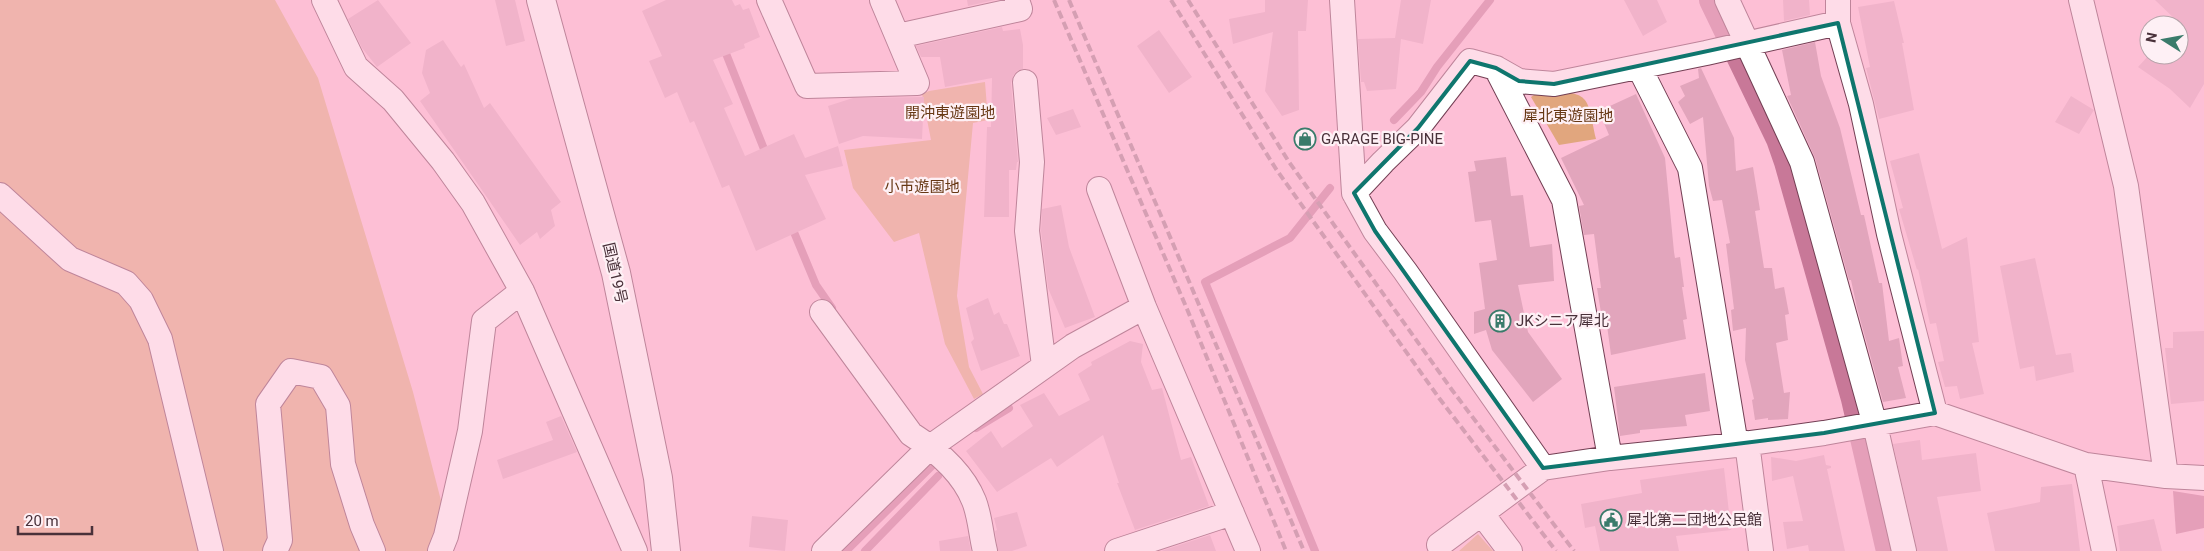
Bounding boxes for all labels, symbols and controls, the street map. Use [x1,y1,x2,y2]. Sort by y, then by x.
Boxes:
north arrow [2139,15,2189,65]
text: N [2142,31,2160,44]
park label: 開沖東遊園地 [905,104,995,122]
park label: 犀北東遊園地 [1523,107,1613,125]
shop icon: GARAGE BIG-PINE [1293,127,1317,151]
place label: GARAGE BIG-PINE [1321,130,1443,148]
park label: 小市遊園地 [884,178,960,196]
street label: 国道19号 [599,241,631,305]
building icon: JKシニア犀北 [1488,309,1512,333]
place label: JKシニア犀北 [1516,312,1609,330]
scale bar [18,504,91,536]
public building icon: 犀北第二団地公民館 [1599,508,1623,532]
place label: 犀北第二団地公民館 [1627,511,1762,529]
text: 20 m [25,512,59,530]

